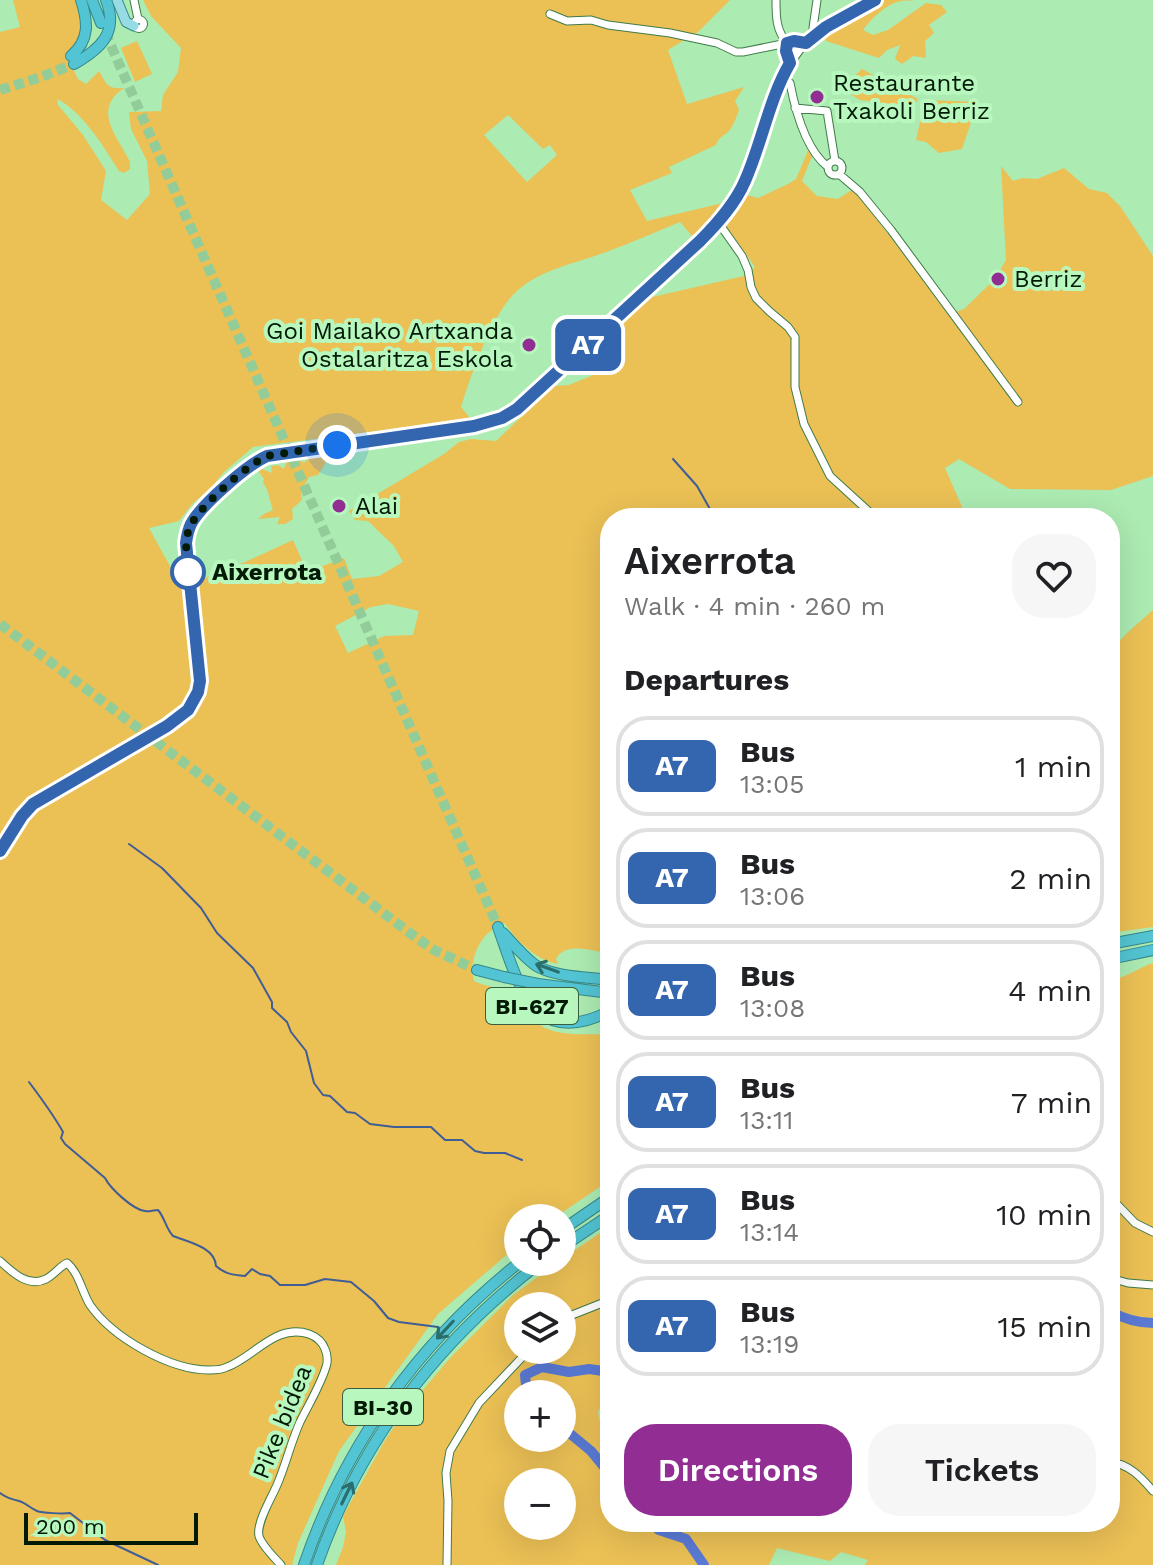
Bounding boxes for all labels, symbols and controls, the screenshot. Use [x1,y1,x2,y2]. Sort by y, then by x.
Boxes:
place label: Restaurante Txakoli Berriz [833,69,990,125]
marker: Restaurante Txakoli Berriz [808,88,826,106]
place label: Berriz [1014,265,1082,293]
marker: Berriz [989,270,1007,288]
place label: Goi Mailako Artxanda Ostalaritza Eskola [266,317,513,373]
line badge: A7 [552,319,624,371]
text: A7 [571,328,605,361]
marker: Goi Mailako Artxanda Ostalaritza Eskola [520,336,538,354]
your location [317,425,357,465]
place label: Alai [355,492,398,520]
marker: Alai [330,497,348,515]
button: heart [1012,534,1096,618]
text: Aixerrota [624,539,796,583]
marker: Aixerrota [171,555,205,589]
place label: Aixerrota [212,558,322,586]
text: Walk · 4 min · 260 m [624,591,885,621]
text: Departures [624,662,789,697]
text: Bus [740,734,795,769]
text: A7 [655,749,689,782]
text: 1 min [1015,749,1092,784]
text: 13:05 [740,769,804,799]
text: Bus [740,846,795,881]
text: A7 [655,861,689,894]
text: 2 min [1009,861,1092,896]
text: 13:06 [740,881,805,911]
text: Bus [740,958,795,993]
one-way arrow [535,960,560,974]
text: A7 [655,973,689,1006]
text: 4 min [1008,973,1092,1008]
road number: BI-627 [486,988,578,1024]
text: 13:08 [740,993,805,1023]
text: Bus [740,1070,795,1105]
text: A7 [655,1085,689,1118]
text: 7 min [1011,1085,1092,1120]
text: 13:11 [740,1105,793,1135]
text: Bus [740,1182,795,1217]
text: A7 [655,1197,689,1230]
text: 10 min [996,1197,1092,1232]
map controls [504,1204,576,1540]
button: locate [504,1204,576,1276]
text: 13:14 [740,1217,799,1247]
button: layers [504,1292,576,1364]
text: Bus [740,1294,795,1329]
text: A7 [655,1309,689,1342]
text: 15 min [997,1309,1092,1344]
one-way arrow [437,1319,455,1339]
text: 13:19 [740,1329,799,1359]
street label: Pike bidea [247,1361,317,1483]
button: + [504,1380,576,1452]
road number: BI-30 [343,1389,423,1425]
button: Directions [624,1424,852,1516]
button: Tickets [868,1424,1096,1516]
button: − [504,1468,576,1540]
one-way arrow [340,1481,355,1505]
scale bar [24,1509,198,1545]
text: 200 m [36,1514,105,1539]

